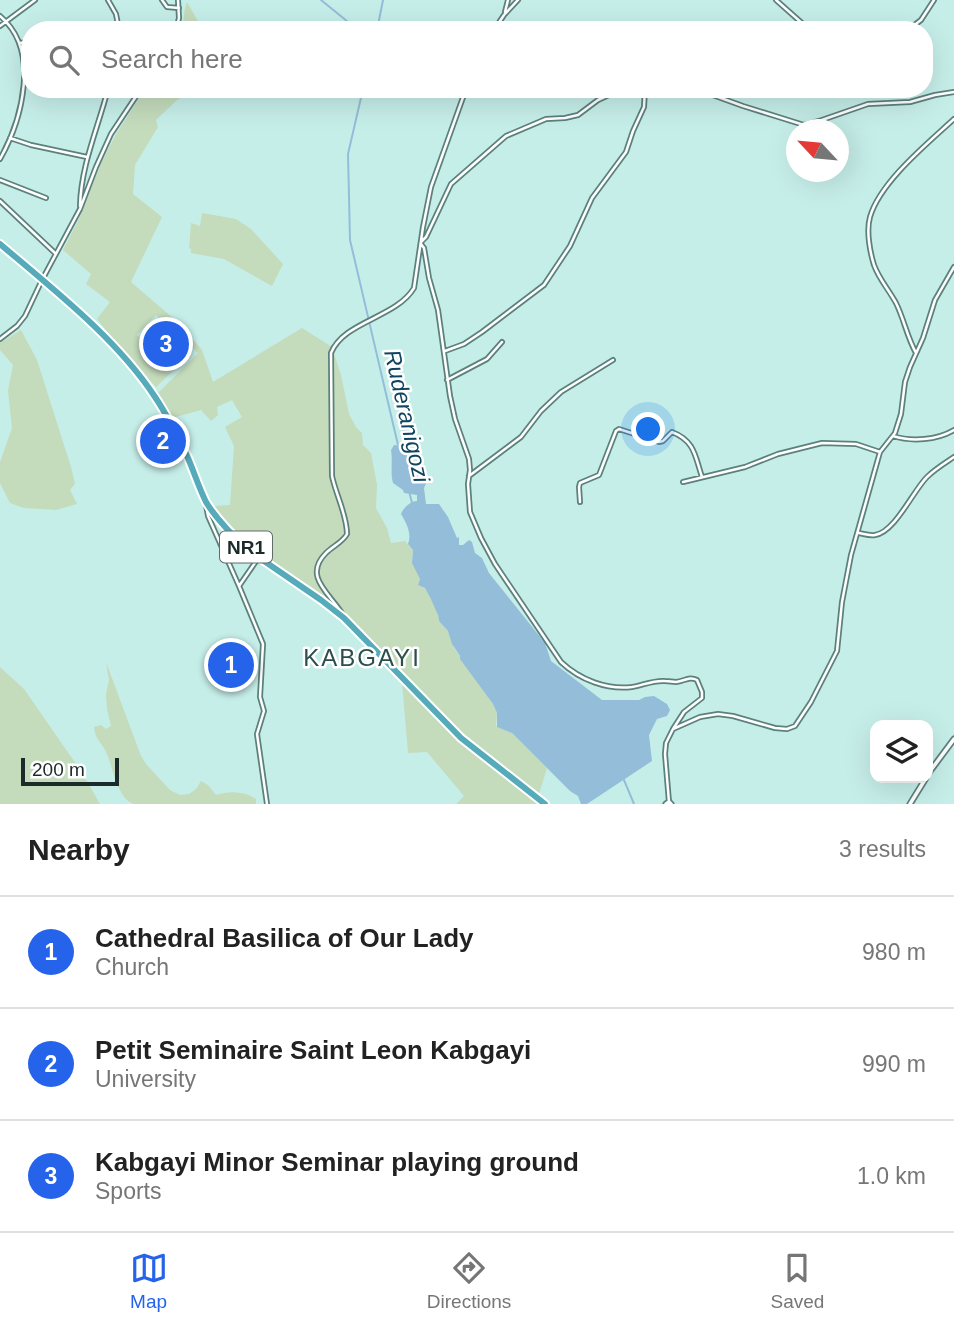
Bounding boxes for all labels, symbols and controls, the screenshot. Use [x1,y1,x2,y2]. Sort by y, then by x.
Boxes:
search box [21,21,933,98]
icon: search [45,41,83,79]
text: Search here [101,44,243,74]
north arrow [786,119,849,182]
pin: 3 [143,318,189,370]
water label: Ruderanigozi [379,347,435,486]
your location [631,412,665,446]
pin: 2 [140,415,186,467]
road number: NR1 [220,532,272,562]
pin: 1 [208,639,254,691]
district label: KABGAYI [303,644,421,671]
map controls [870,720,933,783]
button: layers [870,720,933,783]
scale bar [21,755,119,787]
text: 200 m [32,759,85,780]
text: Nearby [28,833,130,866]
text: 3 results [839,836,926,862]
text: Cathedral Basilica of Our Lady [95,923,474,953]
text: 1 [45,939,57,965]
text: 980 m [862,939,926,965]
text: Church [95,954,169,980]
text: Petit Seminaire Saint Leon Kabgayi [95,1035,531,1065]
text: 2 [45,1051,57,1077]
text: 990 m [862,1051,926,1077]
text: University [95,1066,196,1092]
text: Kabgayi Minor Seminar playing ground [95,1147,579,1177]
text: 3 [45,1163,57,1189]
text: 1.0 km [857,1163,926,1189]
text: Sports [95,1178,161,1204]
tab: Map [130,1249,168,1313]
tab: Directions [427,1249,511,1313]
tab: Saved [770,1249,824,1313]

